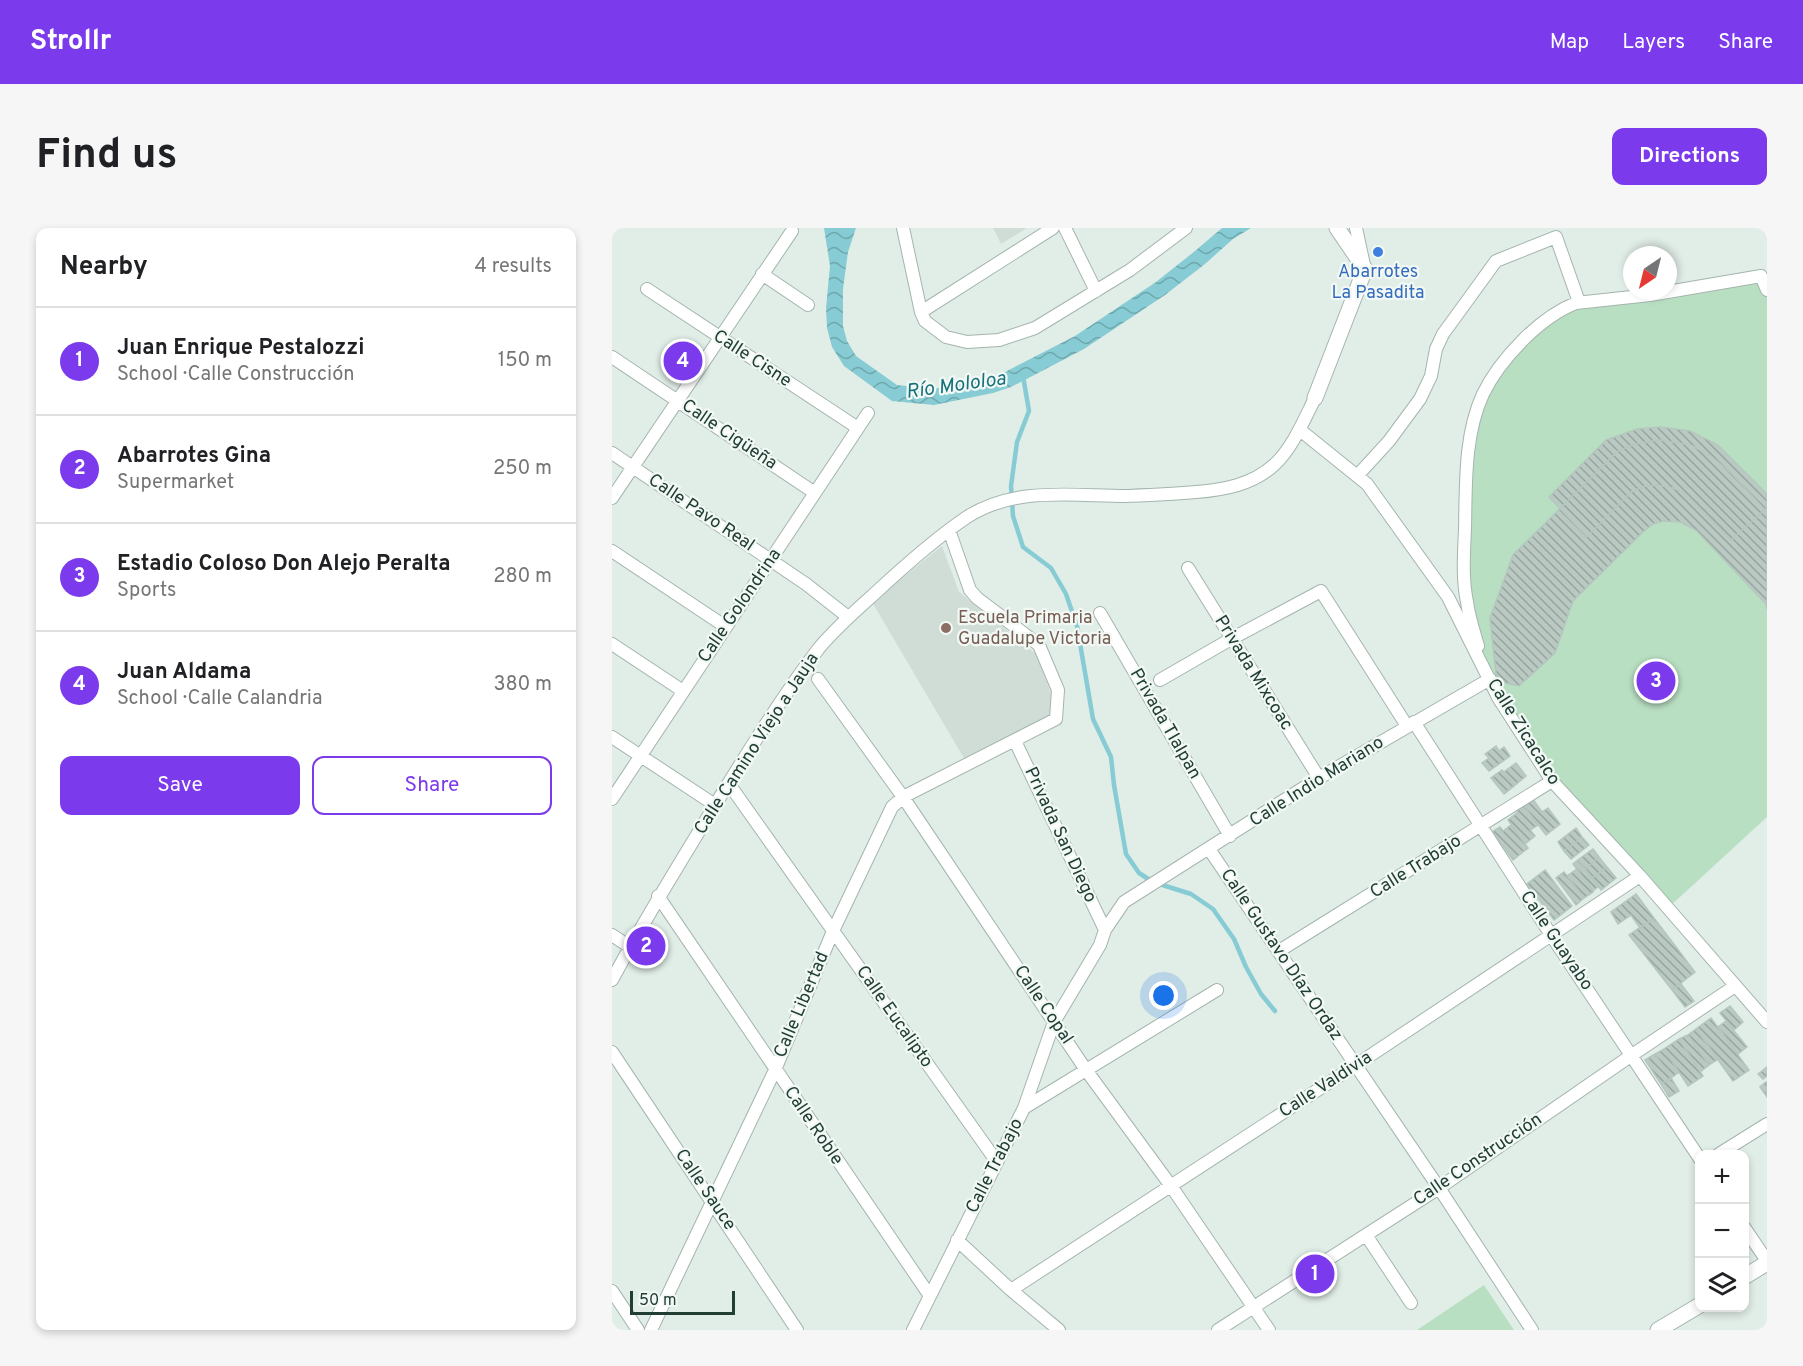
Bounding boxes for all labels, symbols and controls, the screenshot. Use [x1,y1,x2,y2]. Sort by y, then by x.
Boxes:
text: Strollr [30,24,112,60]
text: Map [1550,29,1589,56]
text: Layers [1622,29,1685,56]
text: Share [1718,29,1773,56]
button: Directions [1612,128,1767,185]
text: Find us [36,130,177,183]
marker: Abarrotes La Pasadita [1371,245,1385,259]
north arrow [1623,246,1677,300]
text: Nearby [60,251,148,284]
text: 4 results [475,254,552,280]
place label: Abarrotes La Pasadita [1332,261,1425,305]
street label: Calle Cisne [708,325,796,393]
text: Juan Enrique Pestalozzi [117,335,364,362]
pin: 4 [664,338,702,384]
text: 1 [76,348,84,374]
text: 150 m [498,348,552,374]
text: School · Calle Construcción [117,362,355,388]
water label: Río Mololoa [904,366,1008,406]
street label: Calle Cigüeña [677,395,781,475]
text: Abarrotes Gina [117,443,271,470]
text: 2 [73,456,86,482]
text: 250 m [493,456,552,482]
street label: Calle Pavo Real [643,469,759,557]
text: Supermarket [117,470,234,496]
street label: Calle Golondrina [693,544,787,668]
text: Estadio Coloso Don Alejo Peralta [117,551,451,578]
text: 3 [74,564,86,590]
text: 280 m [493,564,552,590]
text: Sports [117,578,177,604]
place label: Escuela Primaria Guadalupe Victoria [958,607,1111,651]
street label: Privada Mixcoac [1208,611,1298,735]
marker: Escuela Primaria Guadalupe Victoria [939,621,953,635]
street label: Calle Camino Viejo a Jauja [690,649,824,839]
pin: 3 [1636,658,1676,704]
text: Juan Aldama [117,659,251,686]
street label: Privada Tlalpan [1124,664,1206,784]
text: 4 [73,672,86,698]
text: 380 m [493,672,552,698]
street label: Calle Zicacalco [1481,674,1565,790]
text: School · Calle Calandria [117,686,322,712]
street label: Calle Indio Mariano [1246,731,1388,833]
button: Save [60,756,300,815]
button: Share [312,756,552,815]
street label: Privada San Diego [1019,764,1101,906]
street label: Calle Trabajo [1366,830,1466,904]
street label: Calle Gustavo Díaz Ordaz [1215,865,1347,1045]
street label: Calle Guayabo [1514,887,1598,995]
pin: 2 [627,924,666,968]
street label: Calle Libertad [769,948,835,1062]
street label: Calle Eucalipto [850,961,938,1073]
street label: Calle Copal [1008,961,1078,1049]
your location [1149,981,1178,1010]
street label: Calle Valdivia [1275,1046,1377,1124]
street label: Calle Roble [778,1082,848,1170]
street label: Calle Construcción [1409,1108,1547,1212]
street label: Calle Trabajo [961,1115,1029,1217]
street label: Calle Sauce [669,1145,741,1235]
map controls [1695,1150,1749,1312]
button: + [1695,1150,1749,1204]
button: − [1695,1204,1749,1258]
pin: 1 [1296,1252,1334,1296]
button: layers [1695,1258,1749,1312]
scale bar [630,1288,735,1316]
text: 50 m [639,1291,677,1311]

